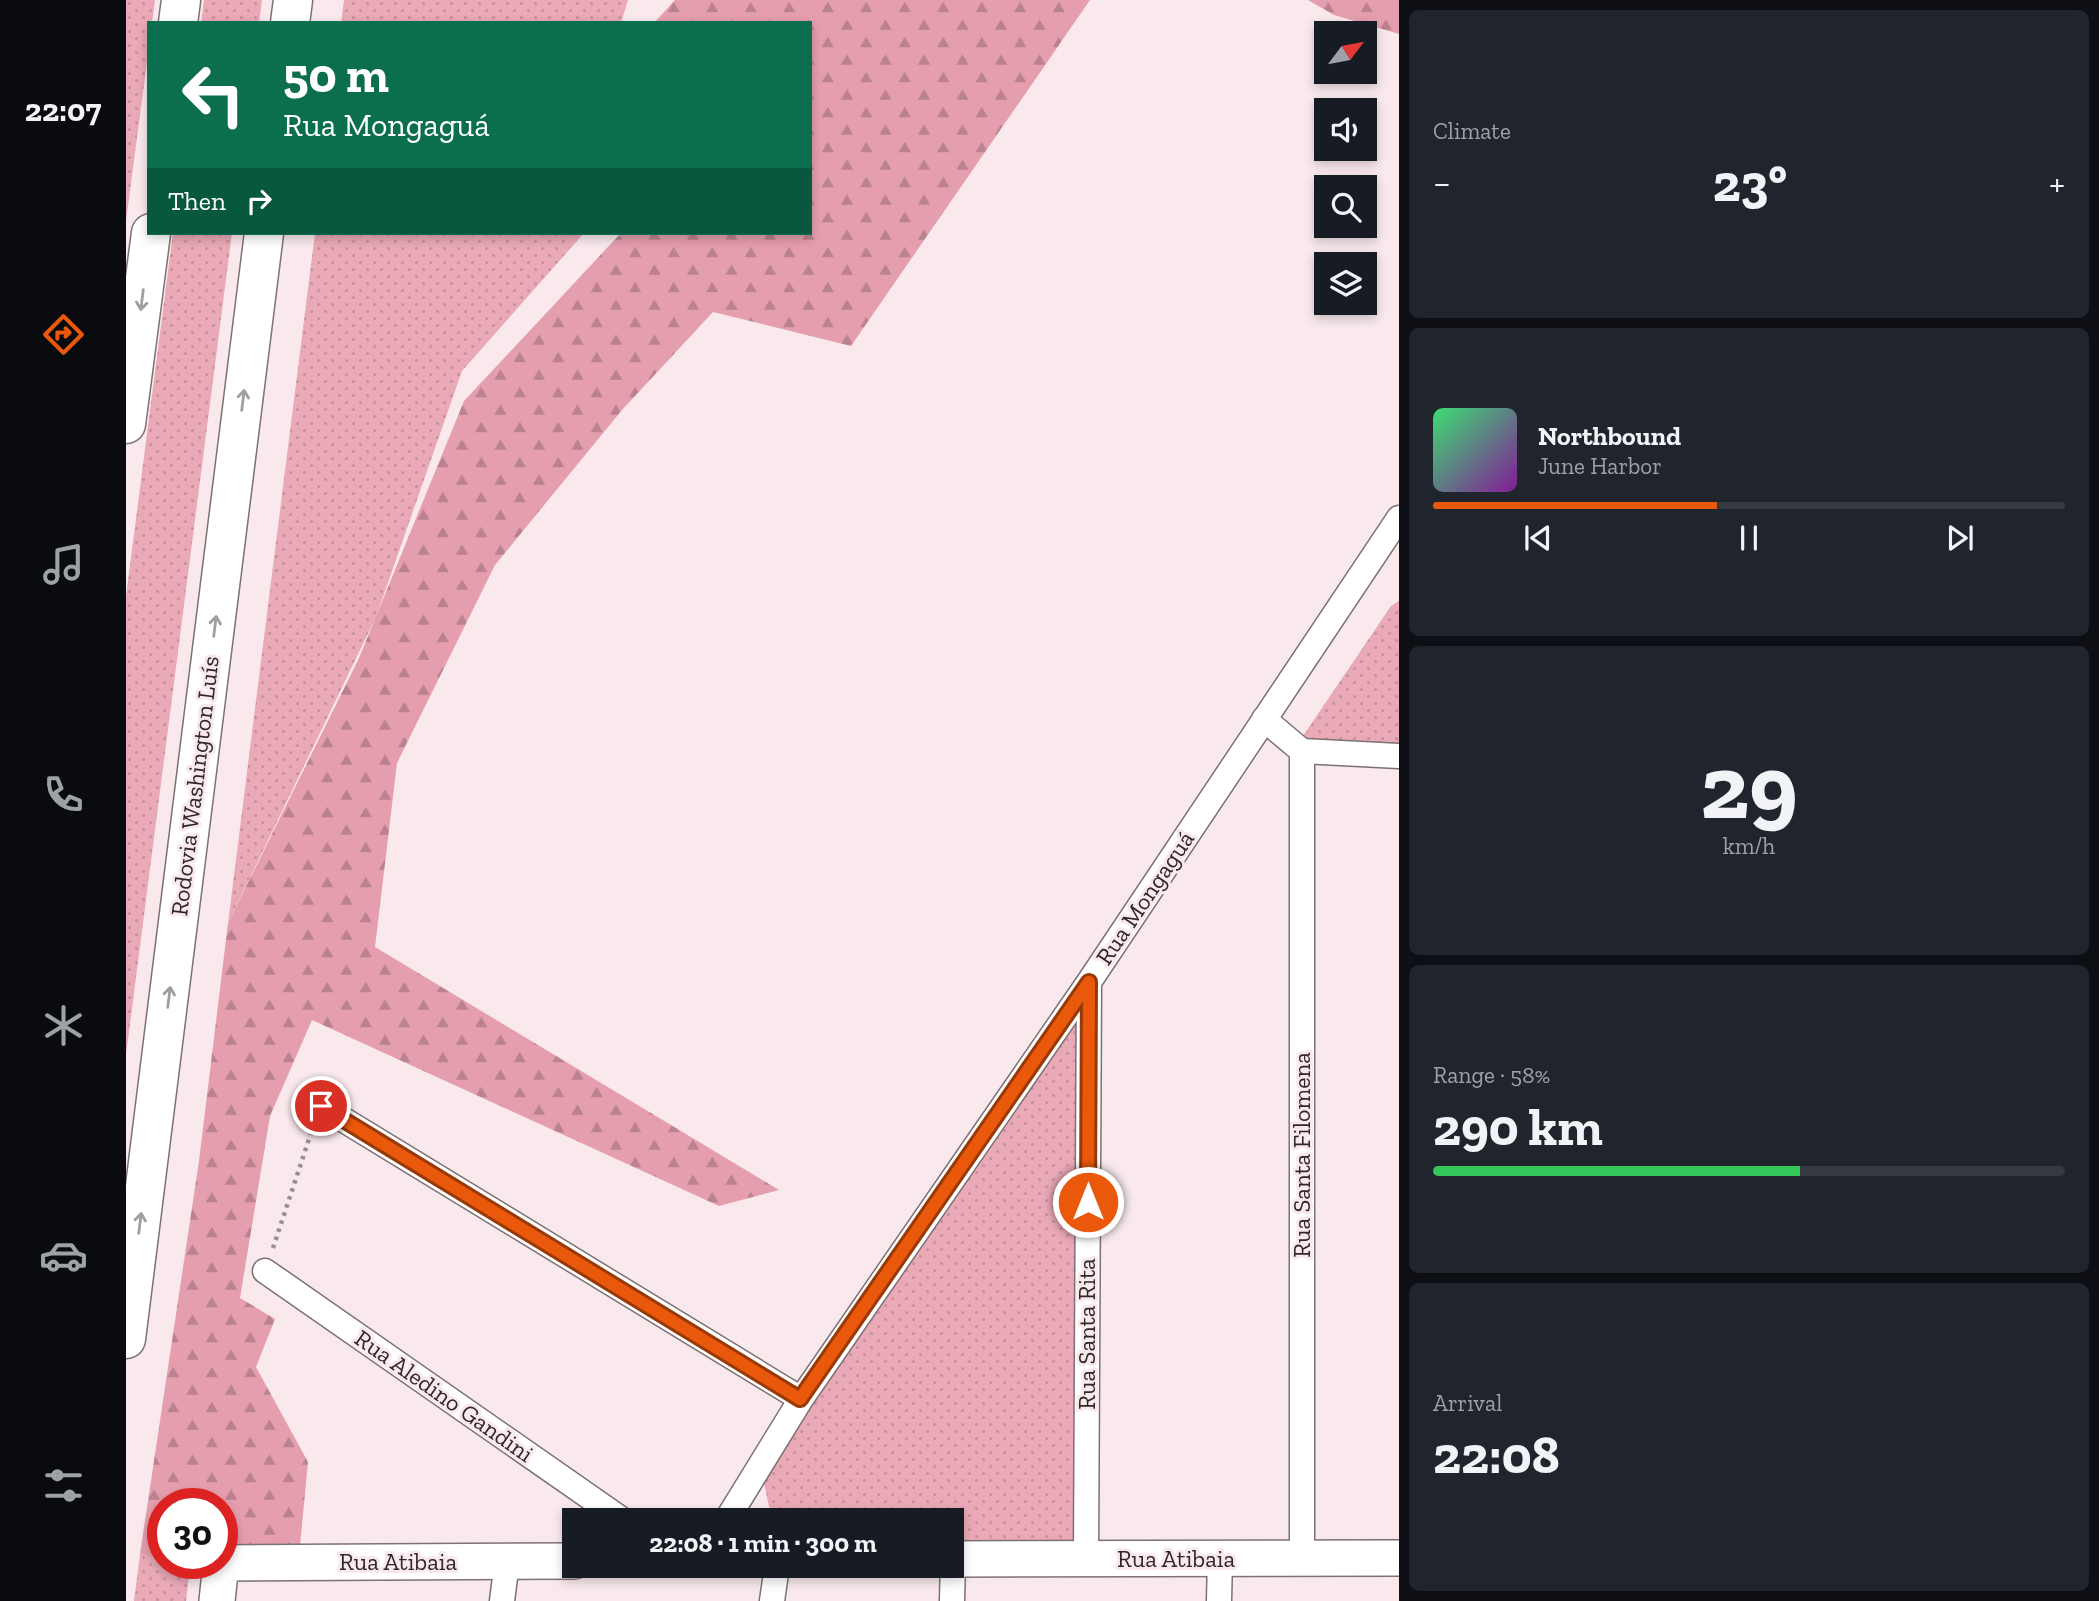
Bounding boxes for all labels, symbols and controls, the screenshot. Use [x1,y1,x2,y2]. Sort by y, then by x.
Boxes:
north arrow [1314,21,1377,84]
map controls [1314,21,1377,315]
text: 50 m [283,46,389,105]
icon: left [168,49,259,140]
text: 22:07 [25,91,101,129]
button: sound [1314,98,1377,161]
text: Rua Mongaguá [283,106,490,144]
text: Climate [1433,117,1511,145]
text: 23° [1713,152,1787,214]
text: − [1433,160,1451,206]
text: + [2049,160,2065,206]
button: search [1314,175,1377,238]
icon: right [240,182,278,220]
text: Then [168,185,226,217]
button: layers [1314,252,1377,315]
one-way arrow [135,289,148,311]
icon: directions [39,310,88,359]
one-way arrow [236,389,249,412]
text: Northbound [1538,420,1681,452]
text: June Harbor [1538,452,1662,480]
icon: previous [1519,519,1557,557]
icon: pause [1730,519,1768,557]
icon: next [1941,519,1979,557]
icon: music [39,540,88,589]
one-way arrow [208,615,221,638]
street label: Rodovia Washington Luís [164,654,225,918]
text: 29 [1700,732,1798,841]
icon: phone [39,770,88,819]
street label: Rua Mongaguá [1089,825,1200,970]
text: km/h [1723,832,1775,860]
one-way arrow [162,987,175,1009]
icon: climate [39,1001,88,1050]
street label: Rua Santa Filomena [1287,1052,1316,1258]
text: Range · 58% [1433,1061,1550,1089]
pin [291,1076,351,1136]
icon: arrive [302,1087,340,1125]
text: 290 km [1433,1096,1603,1158]
position arrow [1051,1165,1125,1239]
one-way arrow [134,1212,147,1235]
icon: car [39,1231,88,1280]
street label: Rua Santa Rita [1072,1258,1101,1410]
street label: Rua Aledino Gandini [349,1323,539,1468]
text: Arrival [1433,1389,1502,1417]
text: 22:08 [1433,1424,1560,1486]
icon: filters [39,1461,88,1510]
speed limit sign: 30 [147,1488,238,1579]
text: 22:08 · 1 min · 300 m [649,1527,877,1559]
street label: Rua Atibaia [1117,1544,1236,1573]
street label: Rua Atibaia [339,1547,458,1576]

